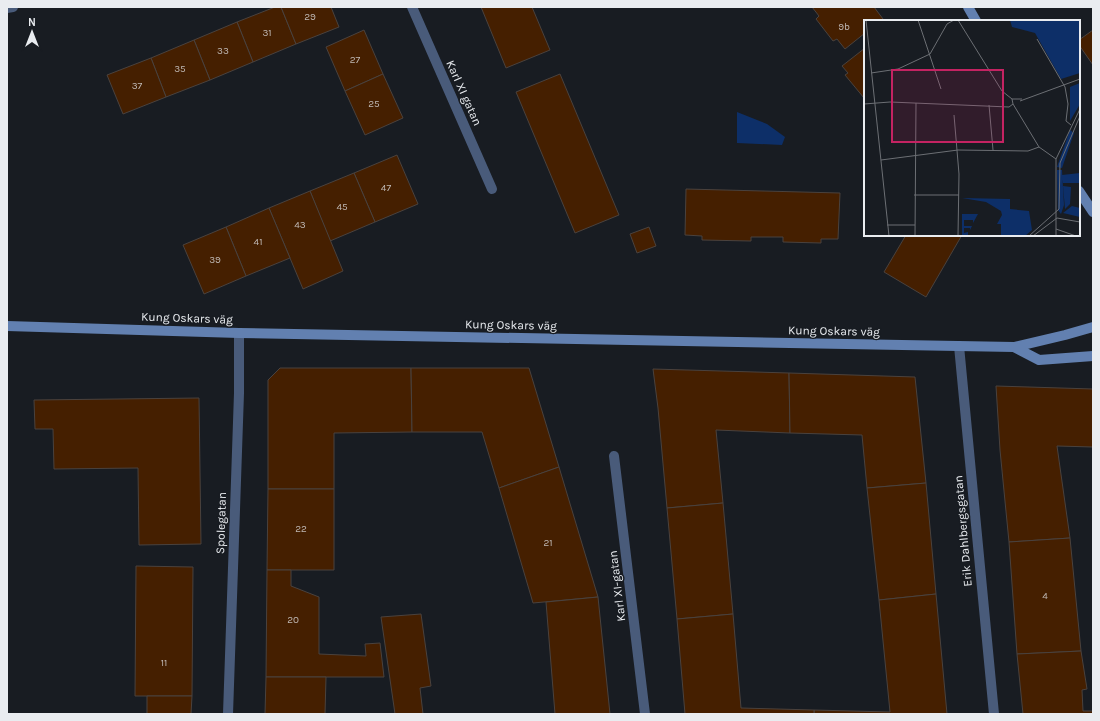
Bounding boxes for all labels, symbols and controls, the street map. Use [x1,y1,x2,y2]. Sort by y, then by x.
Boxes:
house number: 29 [304,11,316,23]
north arrow [12,12,52,52]
text: N [28,16,36,29]
inset map [864,20,1080,236]
house number: 9b [838,21,850,33]
house number: 31 [262,27,272,39]
house number: 33 [217,45,229,57]
house number: 27 [350,54,361,66]
street label: Karl XI gatan [443,58,485,128]
house number: 35 [174,63,186,75]
house number: 37 [132,80,143,92]
house number: 25 [368,98,380,110]
house number: 47 [381,182,391,194]
house number: 45 [336,201,348,213]
house number: 43 [294,219,306,231]
house number: 41 [254,236,262,248]
house number: 39 [209,254,221,266]
street label: Kung Oskars väg [141,309,233,327]
street label: Kung Oskars väg [465,317,557,333]
street label: Kung Oskars väg [788,323,880,339]
street label: Erik Dahlbergsgatan [951,475,975,587]
street label: Spolegatan [213,492,229,554]
house number: 22 [295,523,307,535]
house number: 21 [543,537,553,549]
street label: Karl XI-gatan [606,550,628,622]
house number: 4 [1042,590,1048,602]
house number: 20 [287,614,299,626]
house number: 11 [161,657,167,669]

